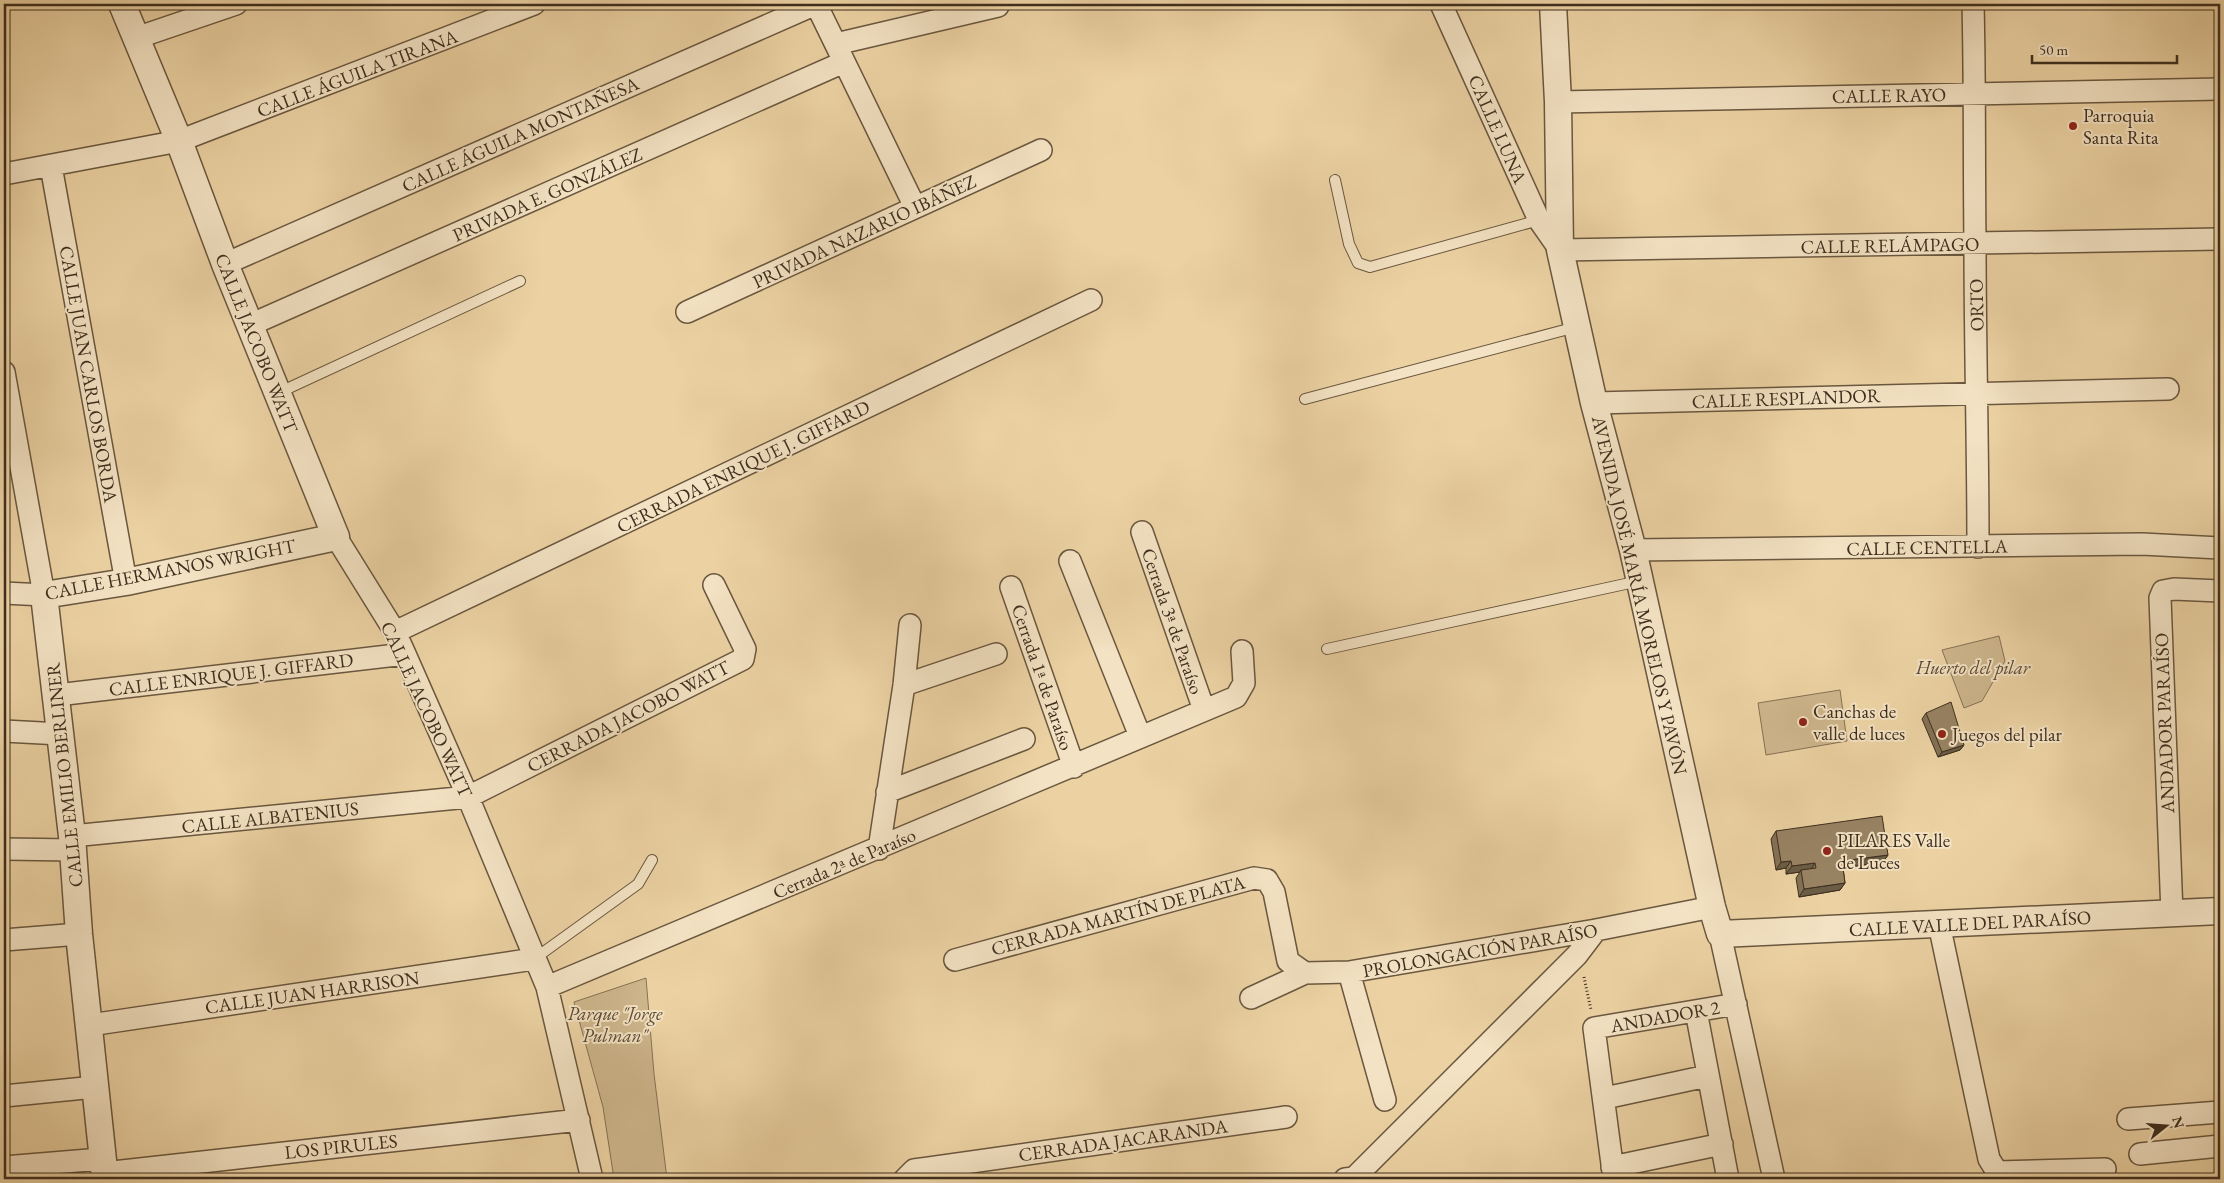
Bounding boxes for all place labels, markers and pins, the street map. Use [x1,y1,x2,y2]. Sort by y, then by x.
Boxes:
place label: Parroquia Santa Rita [2083,103,2159,150]
marker: Parroquia Santa Rita [2067,120,2079,132]
place label: Canchas de valle de luces [1813,699,1905,746]
marker: Canchas de valle de luces [1797,716,1809,728]
place label: Juegos del pilar [1950,722,2063,747]
marker: Juegos del pilar [1936,728,1948,740]
place label: PILARES Valle de Luces [1837,828,1950,875]
marker: PILARES Valle de Luces [1821,845,1833,857]

